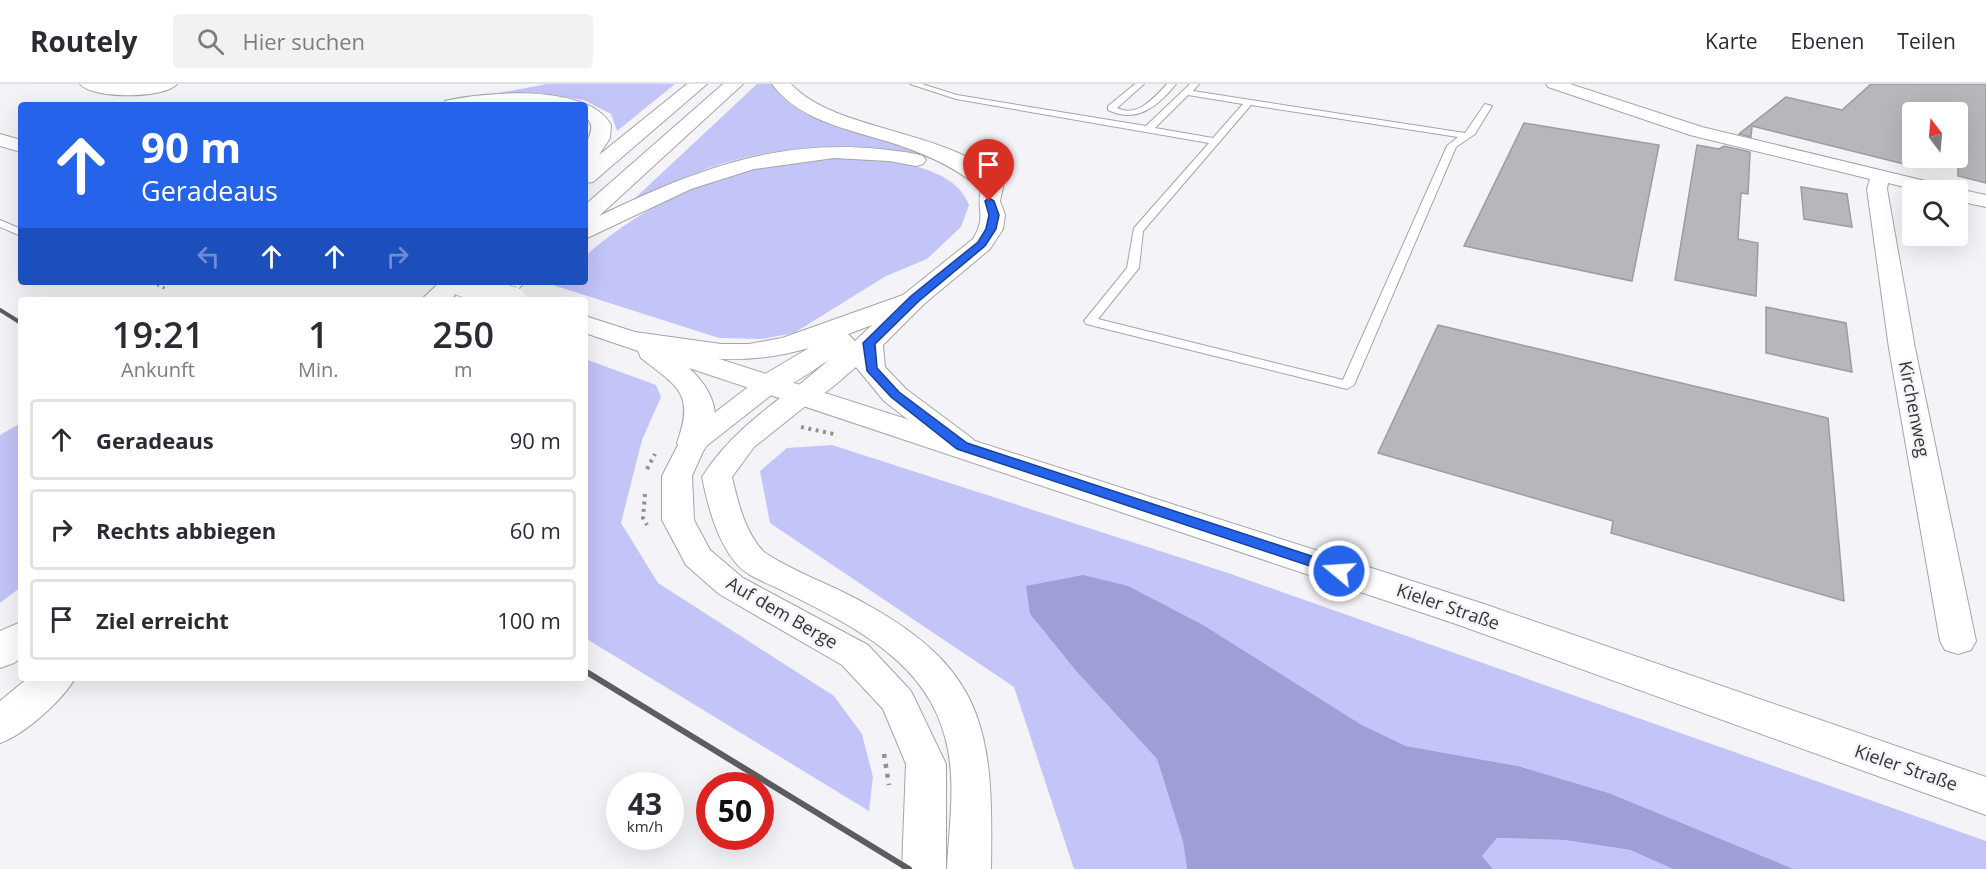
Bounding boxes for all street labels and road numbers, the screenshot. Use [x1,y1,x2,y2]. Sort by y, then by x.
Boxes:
street label: Kirchenweg [1894,359,1936,459]
street label: Auf dem Berge [723,571,842,654]
street label: Kieler Straße [1394,577,1503,635]
street label: Kieler Straße [1852,738,1961,796]

